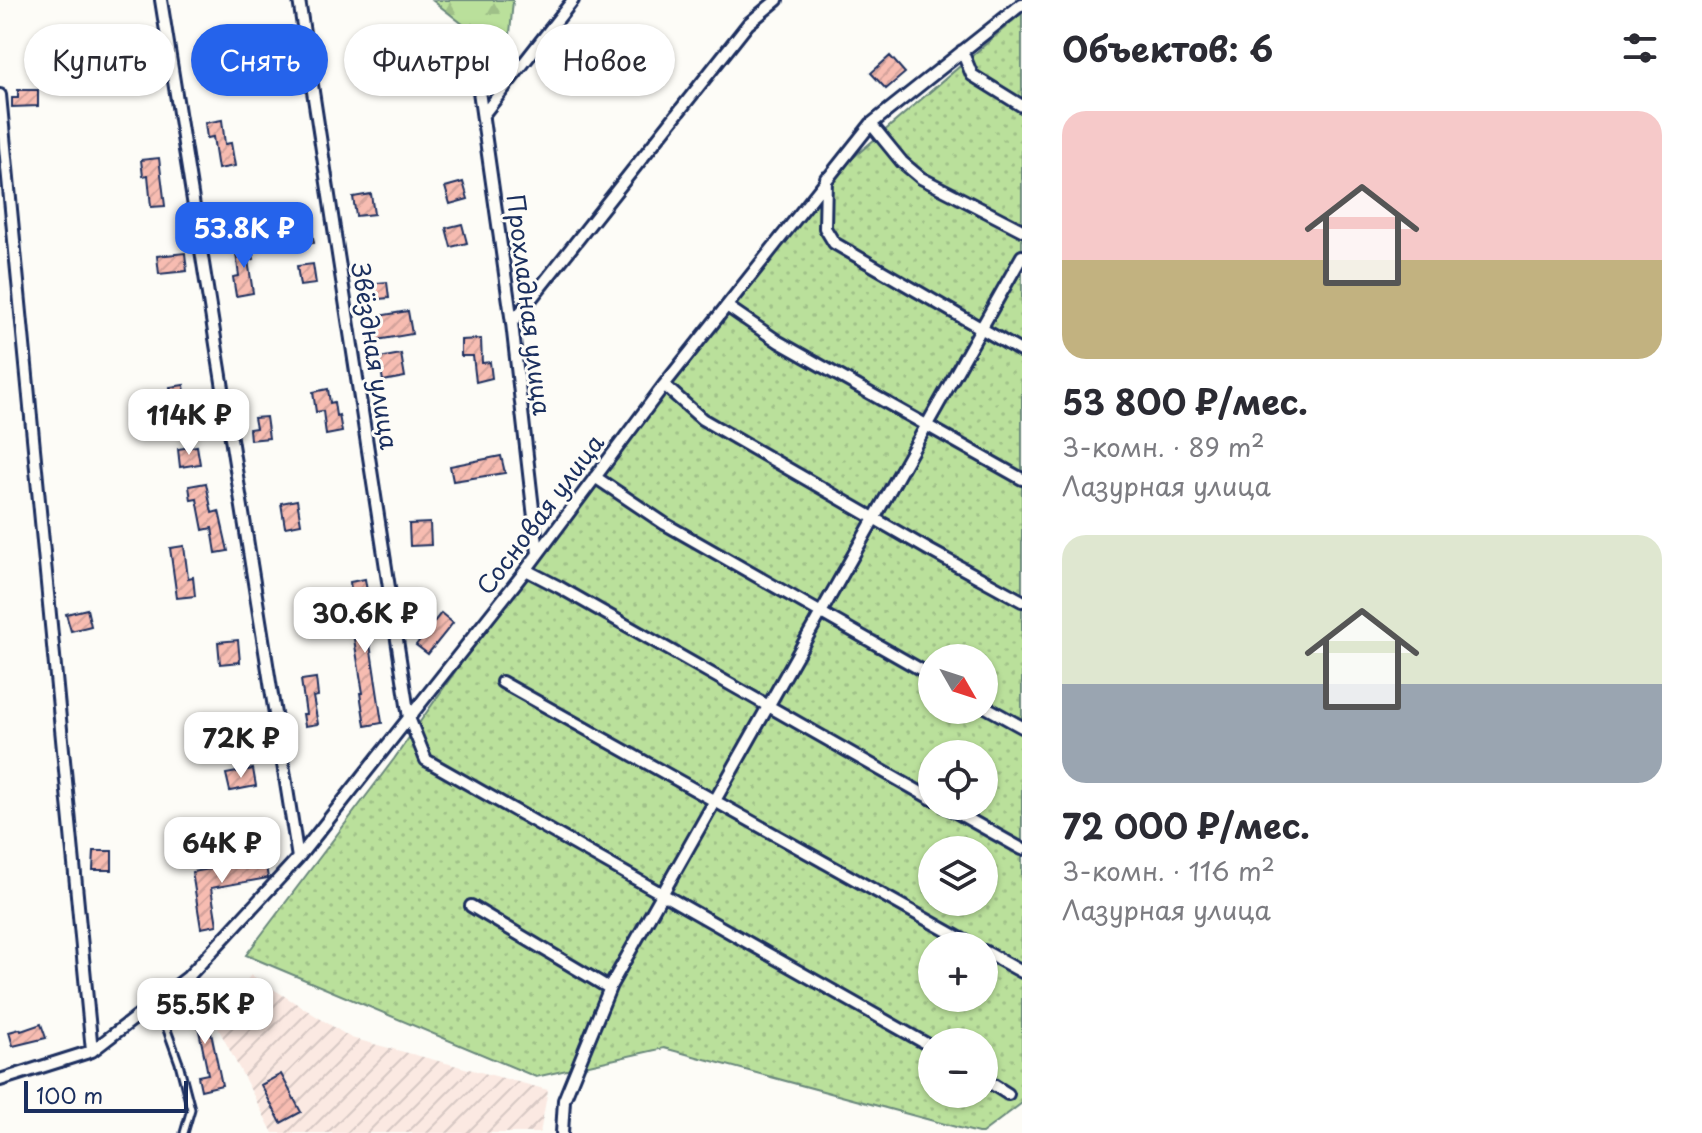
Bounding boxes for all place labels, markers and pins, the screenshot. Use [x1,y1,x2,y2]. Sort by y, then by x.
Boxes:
pin: 53.8K ₽ [170,202,318,270]
pin: 114K ₽ [124,389,254,457]
pin: 30.6K ₽ [291,587,439,655]
pin: 72K ₽ [185,712,297,780]
pin: 64K ₽ [166,817,278,885]
pin: 55.5K ₽ [131,978,279,1046]

